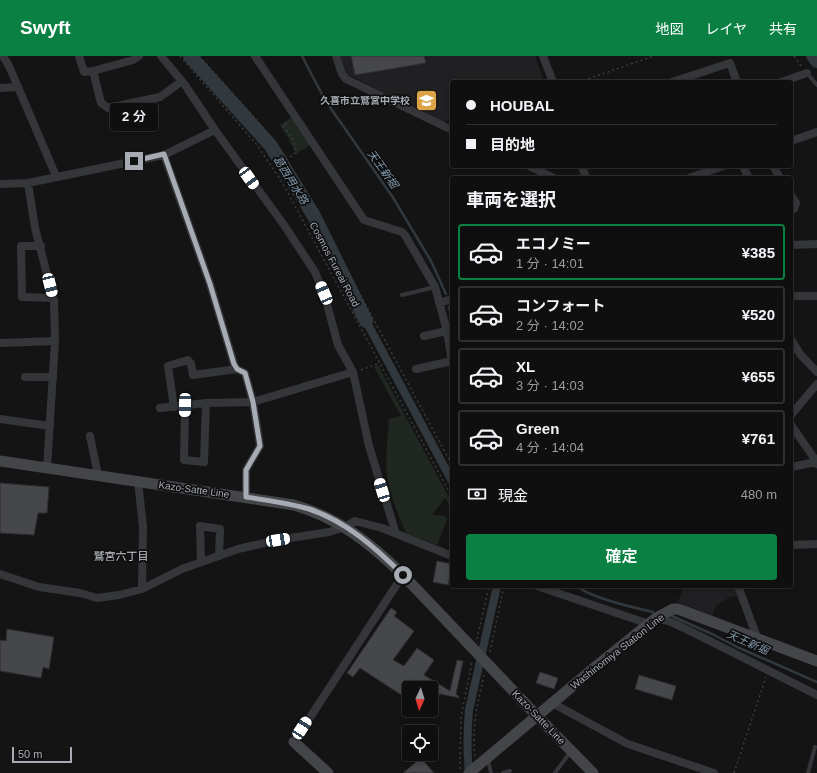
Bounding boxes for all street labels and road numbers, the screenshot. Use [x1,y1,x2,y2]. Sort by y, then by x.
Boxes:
street label: Cosmos Fureai Road [308,220,362,309]
street label: Kazo-Satte Line [158,479,230,500]
street label: Washinomiya Station Line [569,611,666,691]
street label: Kazo-Satte Line [510,688,568,747]

